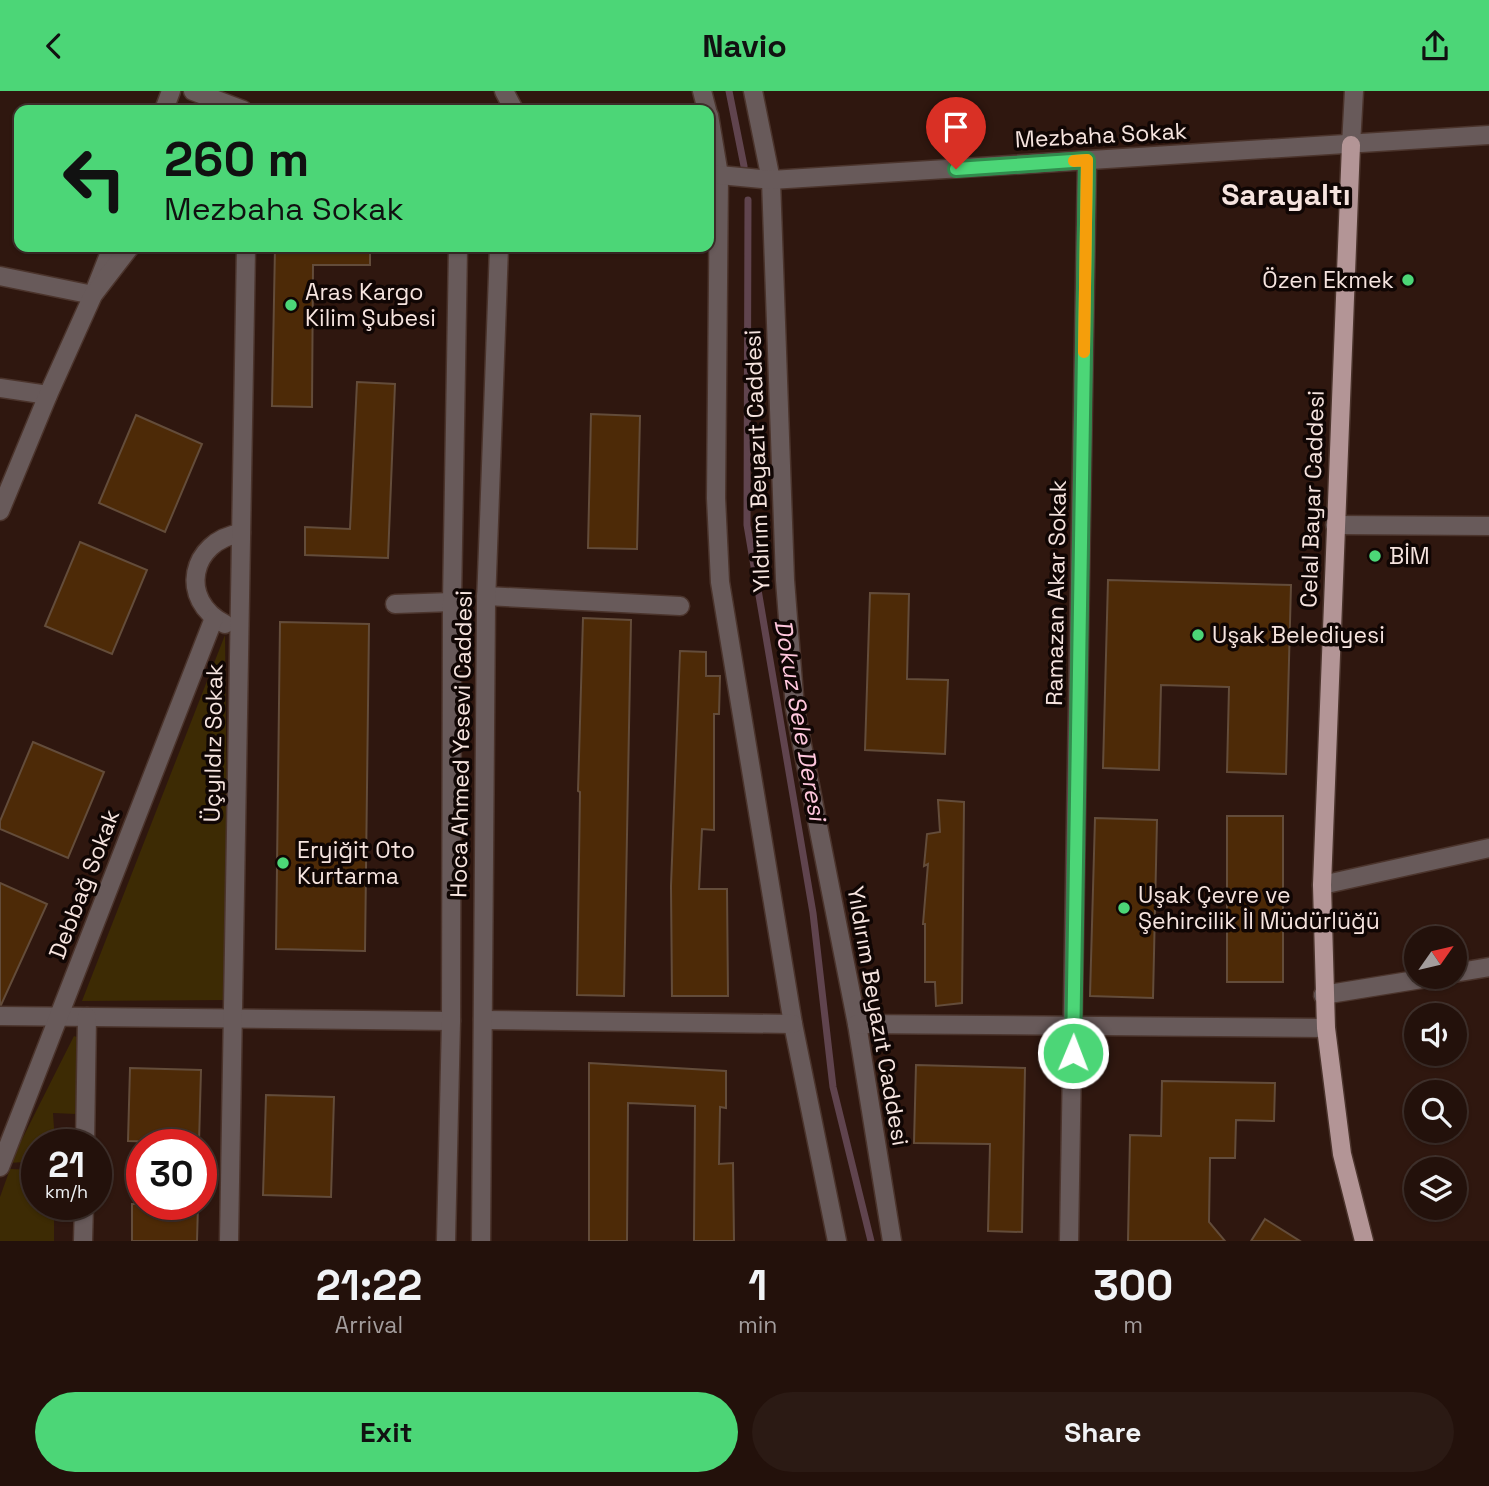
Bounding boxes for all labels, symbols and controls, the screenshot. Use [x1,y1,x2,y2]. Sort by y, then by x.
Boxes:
text: Navio [702,26,787,66]
icon: back [35,27,73,65]
icon: share [1416,27,1454,65]
pin [926,97,986,169]
icon: arrive [937,108,975,146]
street label: Mezbaha Sokak [1014,116,1188,154]
text: 260 m [164,128,309,190]
icon: left [49,133,140,224]
district label: Sarayaltı [1221,175,1351,214]
text: Mezbaha Sokak [164,189,404,229]
place label: Özen Ekmek [1262,265,1394,295]
marker: Özen Ekmek [1400,272,1416,288]
place label: Aras Kargo Kilim Şubesi [305,277,436,333]
marker: Aras Kargo Kilim Şubesi [283,297,299,313]
street label: Yıldırım Beyazıt Caddesi [737,329,777,593]
street label: Celal Bayar Caddesi [1293,390,1331,608]
street label: Ramazan Akar Sokak [1039,480,1073,706]
place label: BİM [1389,541,1430,571]
marker: BİM [1367,548,1383,564]
street label: Hoca Ahmed Yesevi Caddesi [443,590,479,898]
water label: Dokuz Sele Deresi [768,617,834,826]
place label: Uşak Belediyesi [1212,620,1385,650]
marker: Uşak Belediyesi [1190,627,1206,643]
street label: Üçyıldız Sokak [197,663,229,823]
street label: Debbağ Sokak [42,805,126,963]
place label: Eryiğit Oto Kurtarma [297,835,415,891]
marker: Eryiğit Oto Kurtarma [275,855,291,871]
place label: Uşak Çevre ve Şehircilik İl Müdürlüğü [1138,880,1380,936]
street label: Yıldırım Beyazıt Caddesi [840,884,916,1148]
marker: Uşak Çevre ve Şehircilik İl Müdürlüğü [1116,900,1132,916]
north arrow [1404,926,1466,989]
map controls [1404,926,1467,1220]
button: sound [1404,1003,1467,1066]
position arrow [1036,1016,1110,1090]
button: search [1404,1080,1467,1143]
speed limit sign: 30 [126,1129,217,1220]
text: 21 [48,1143,85,1187]
button: layers [1404,1157,1467,1220]
text: km/h [45,1180,88,1203]
text: 21:22 [316,1259,422,1312]
text: 1 [748,1259,767,1312]
text: 300 [1093,1259,1173,1312]
text: Arrival [335,1310,403,1340]
text: min [738,1310,777,1340]
text: m [1123,1310,1143,1340]
button: Exit [35,1392,738,1472]
button: Share [752,1392,1454,1472]

